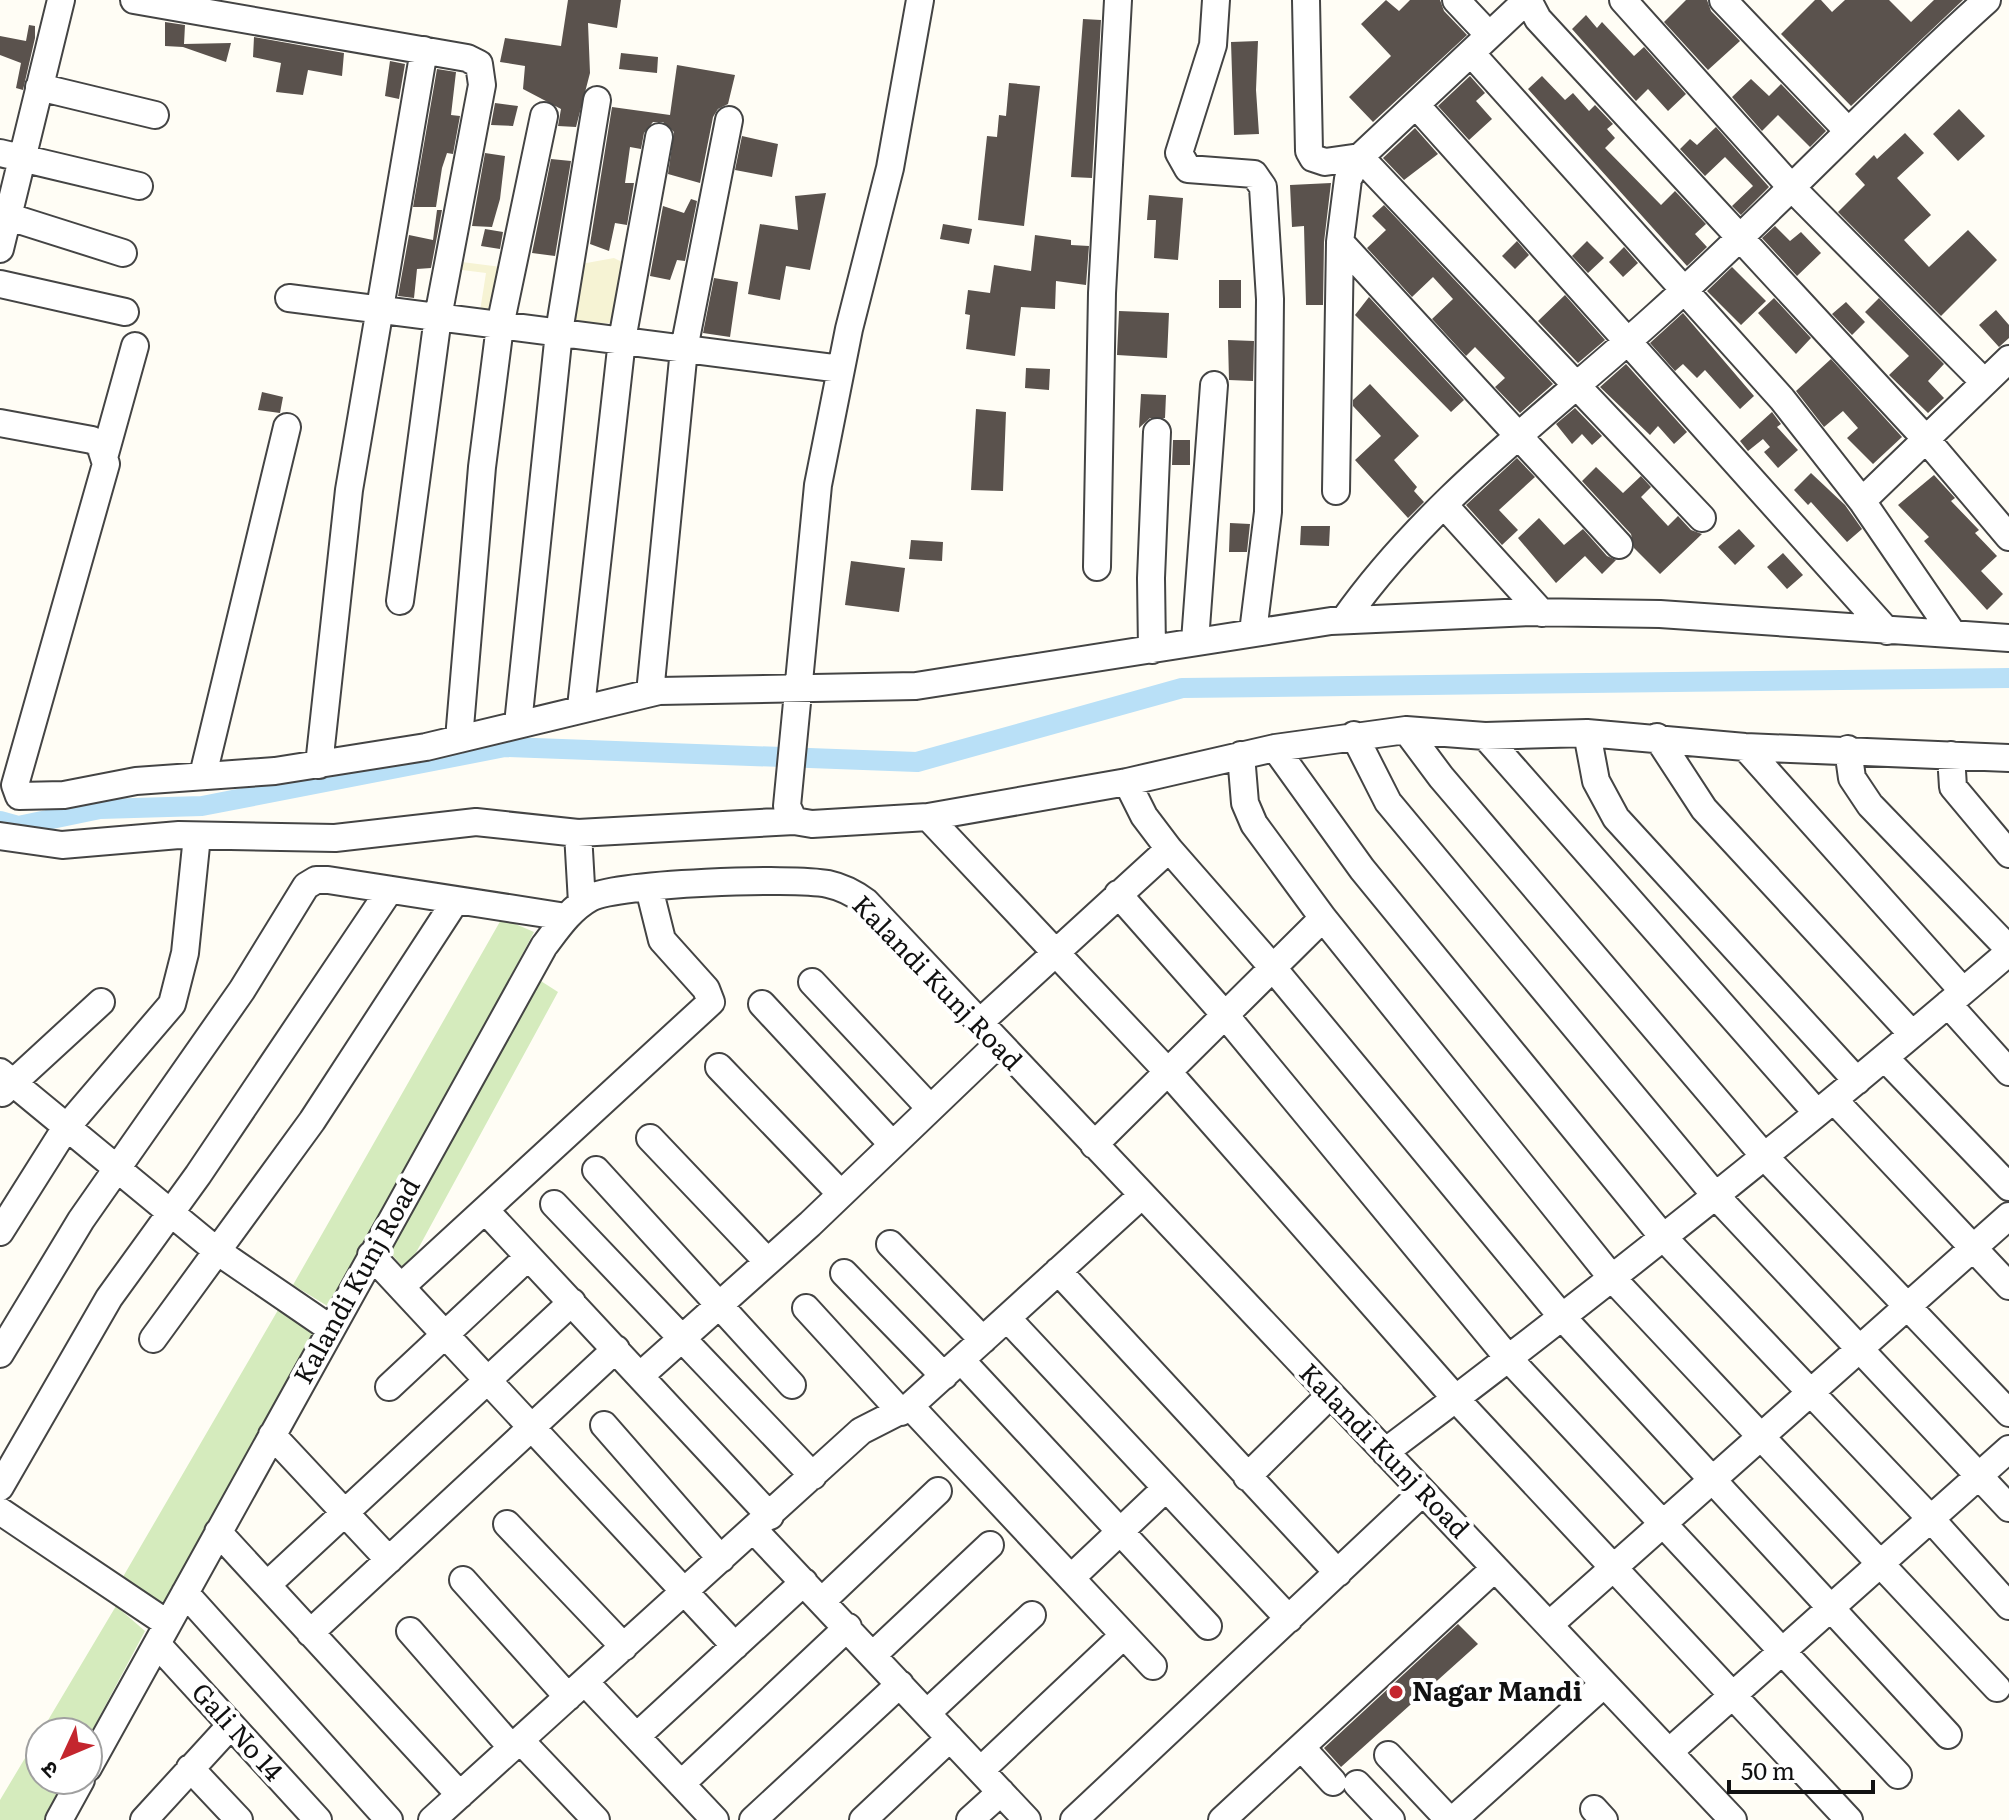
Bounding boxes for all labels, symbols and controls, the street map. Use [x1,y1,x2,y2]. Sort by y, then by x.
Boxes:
street label: Kalandi Kunj Road [845,885,1033,1078]
street label: Kalandi Kunj Road [282,1169,428,1390]
street label: Kalandi Kunj Road [1292,1353,1480,1546]
place label: Nagar Mandi [1412,1670,1582,1709]
street label: Gali No 14 [184,1672,294,1788]
marker: Nagar Mandi [1387,1683,1405,1701]
north arrow [24,1716,104,1796]
scale bar [1729,1744,1873,1794]
text: 50 m [1741,1752,1795,1787]
text: उ [31,1754,65,1787]

